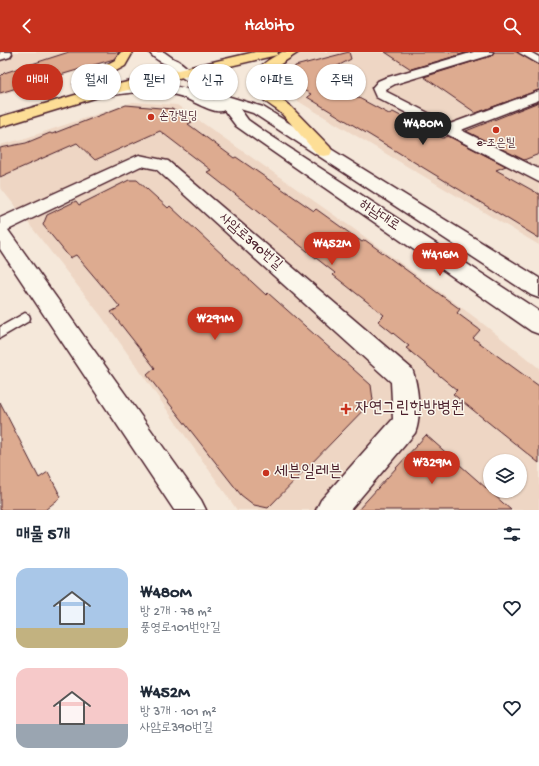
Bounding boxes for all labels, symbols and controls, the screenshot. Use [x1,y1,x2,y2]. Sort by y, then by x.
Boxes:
icon: back [16,15,38,37]
icon: search [501,15,523,37]
text: Habito [244,16,295,37]
chip: 매매 [12,64,63,100]
chip: 월세 [71,64,121,100]
chip: 필터 [129,64,180,100]
chip: 신규 [188,64,238,100]
chip: 아파트 [246,64,308,100]
chip: 주택 [316,64,366,100]
place label: 손강빌딩 [159,110,198,124]
marker: 손강빌딩 [146,112,156,122]
pin: ₩480M [395,112,451,146]
text: ₩480M [403,117,443,132]
marker: e-조은빌 [491,125,501,135]
place label: e-조은빌 [477,137,516,151]
street label: 하남대로 [355,197,403,235]
street label: 사암로390번길 [215,210,286,275]
pin: ₩452M [304,232,360,266]
text: ₩452M [313,237,351,252]
pin: ₩416M [412,243,468,277]
text: ₩416M [422,248,458,263]
pin: ₩291M [187,307,243,341]
text: ₩291M [197,312,233,327]
place label: 자연그린한방병원 [355,399,464,419]
marker: 자연그린한방병원 [340,403,352,415]
pin: ₩329M [404,451,460,485]
map controls [483,454,527,498]
button: layers [483,454,527,498]
text: ₩329M [413,456,451,471]
place label: 세븐일레븐 [274,463,342,483]
marker: 세븐일레븐 [261,468,271,478]
icon: filters [501,523,523,545]
text: 매물 5개 [16,526,70,546]
icon: home [48,584,96,632]
text: ₩480M [140,584,191,604]
icon: heart [501,597,523,619]
text: 방 2개 · 78 m² [140,605,212,620]
text: 풍영로101번안길 [140,621,221,636]
icon: home [48,684,96,732]
text: ₩452M [140,684,190,704]
icon: heart [501,697,523,719]
text: 방 3개 · 101 m² [140,705,216,720]
text: 사암로390번길 [140,721,213,736]

